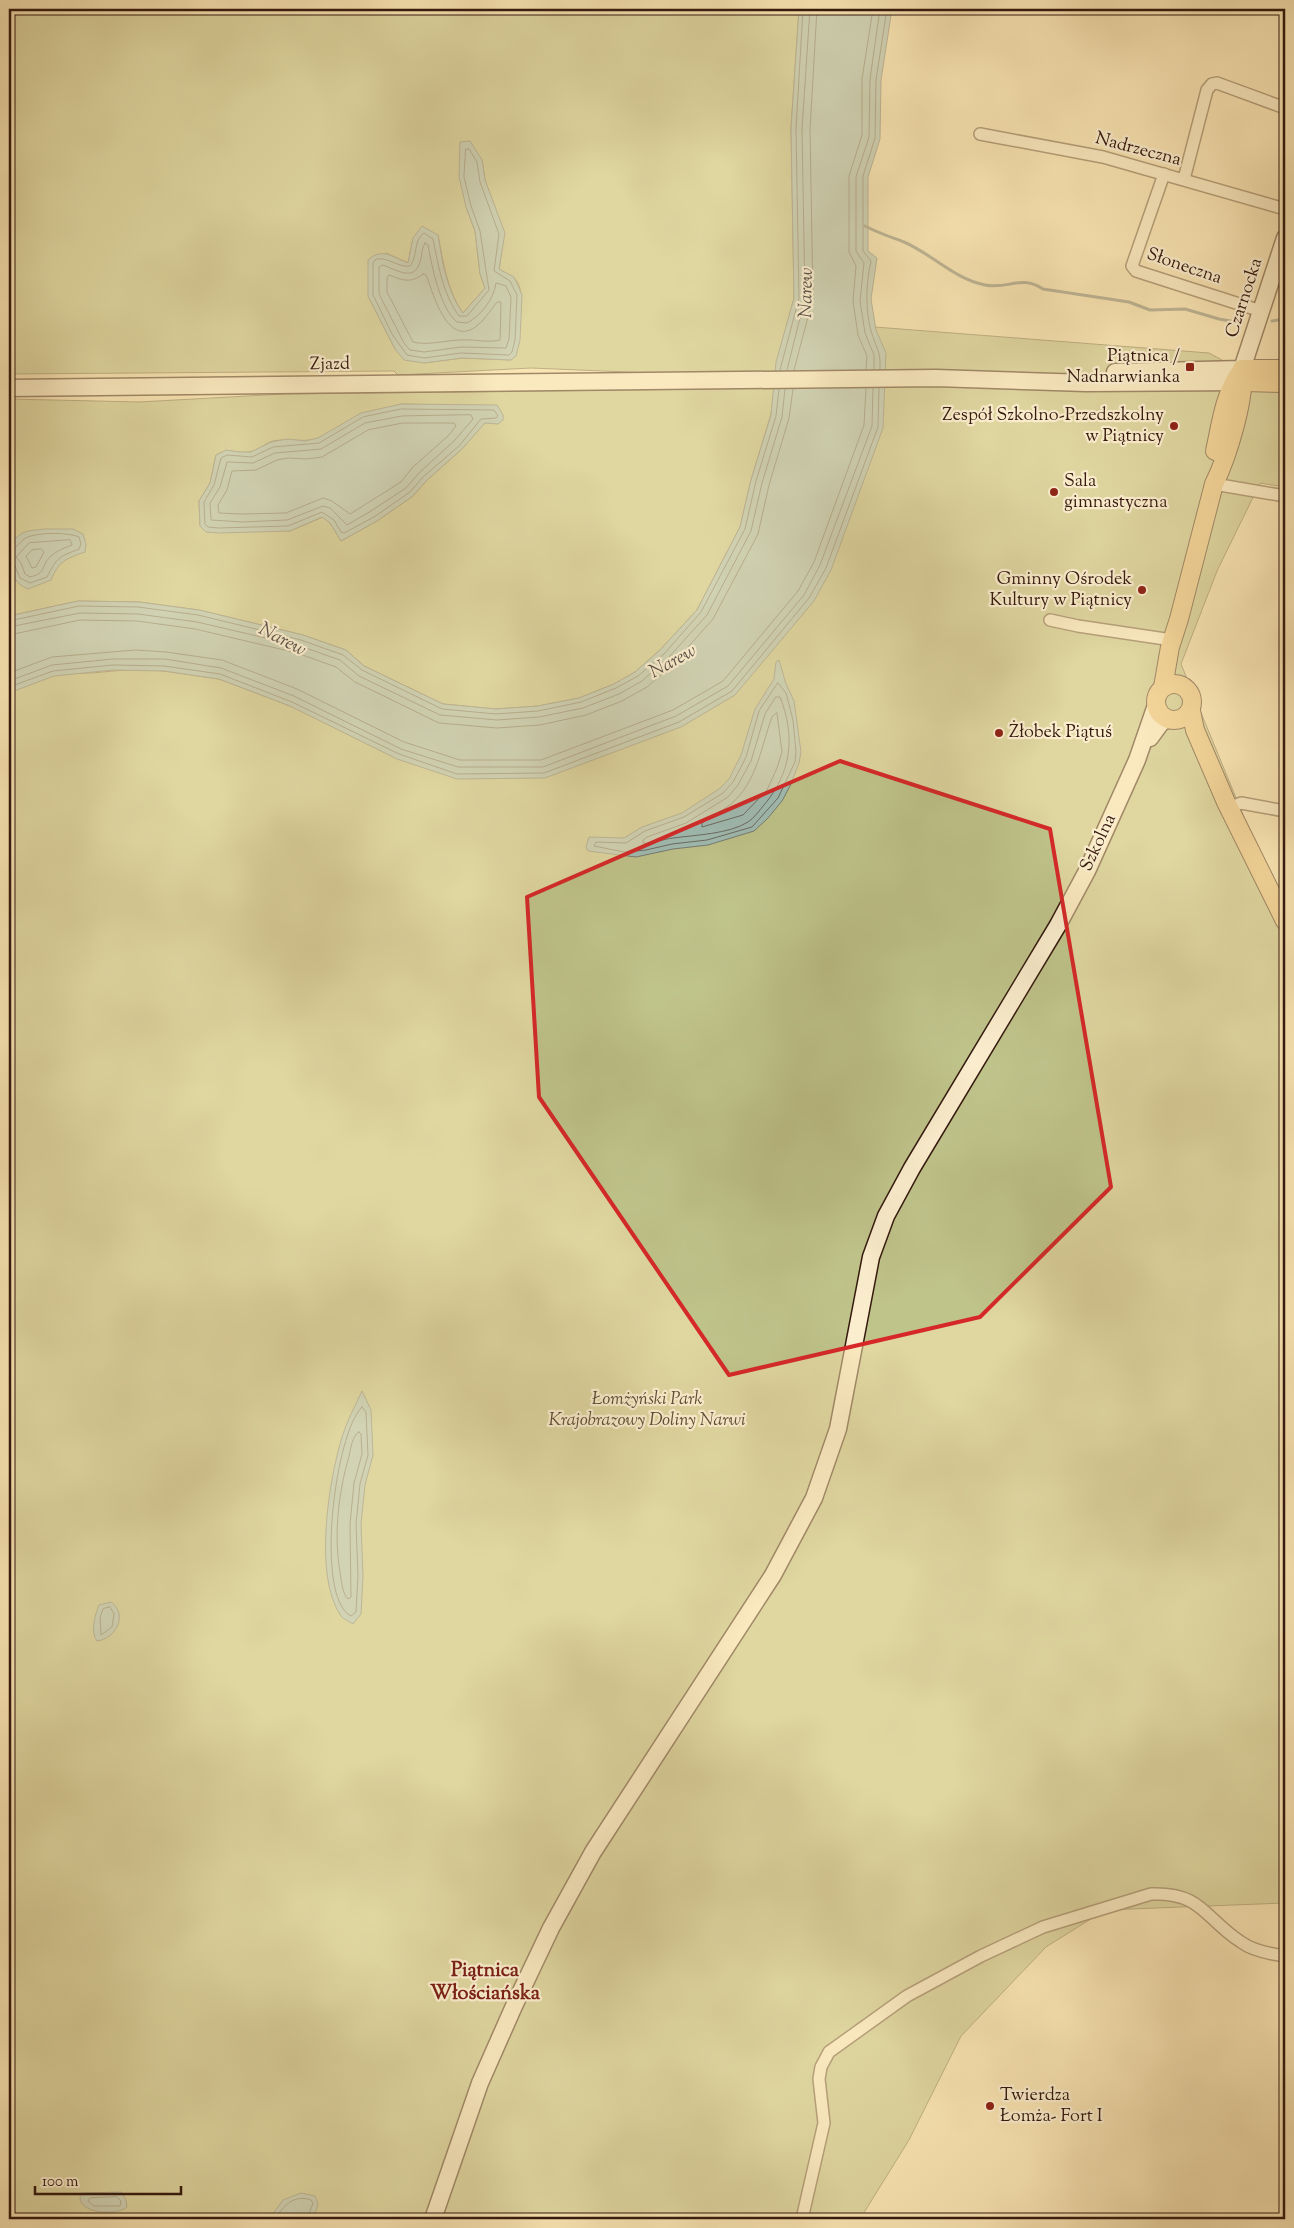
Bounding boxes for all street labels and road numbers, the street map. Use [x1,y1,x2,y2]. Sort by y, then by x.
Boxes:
street label: Nadrzeczna [1092,126,1184,174]
street label: Słoneczna [1143,242,1225,292]
street label: Czarnocka [1220,255,1270,341]
street label: Zjazd [310,352,350,378]
street label: Szkolna [1074,810,1124,876]

